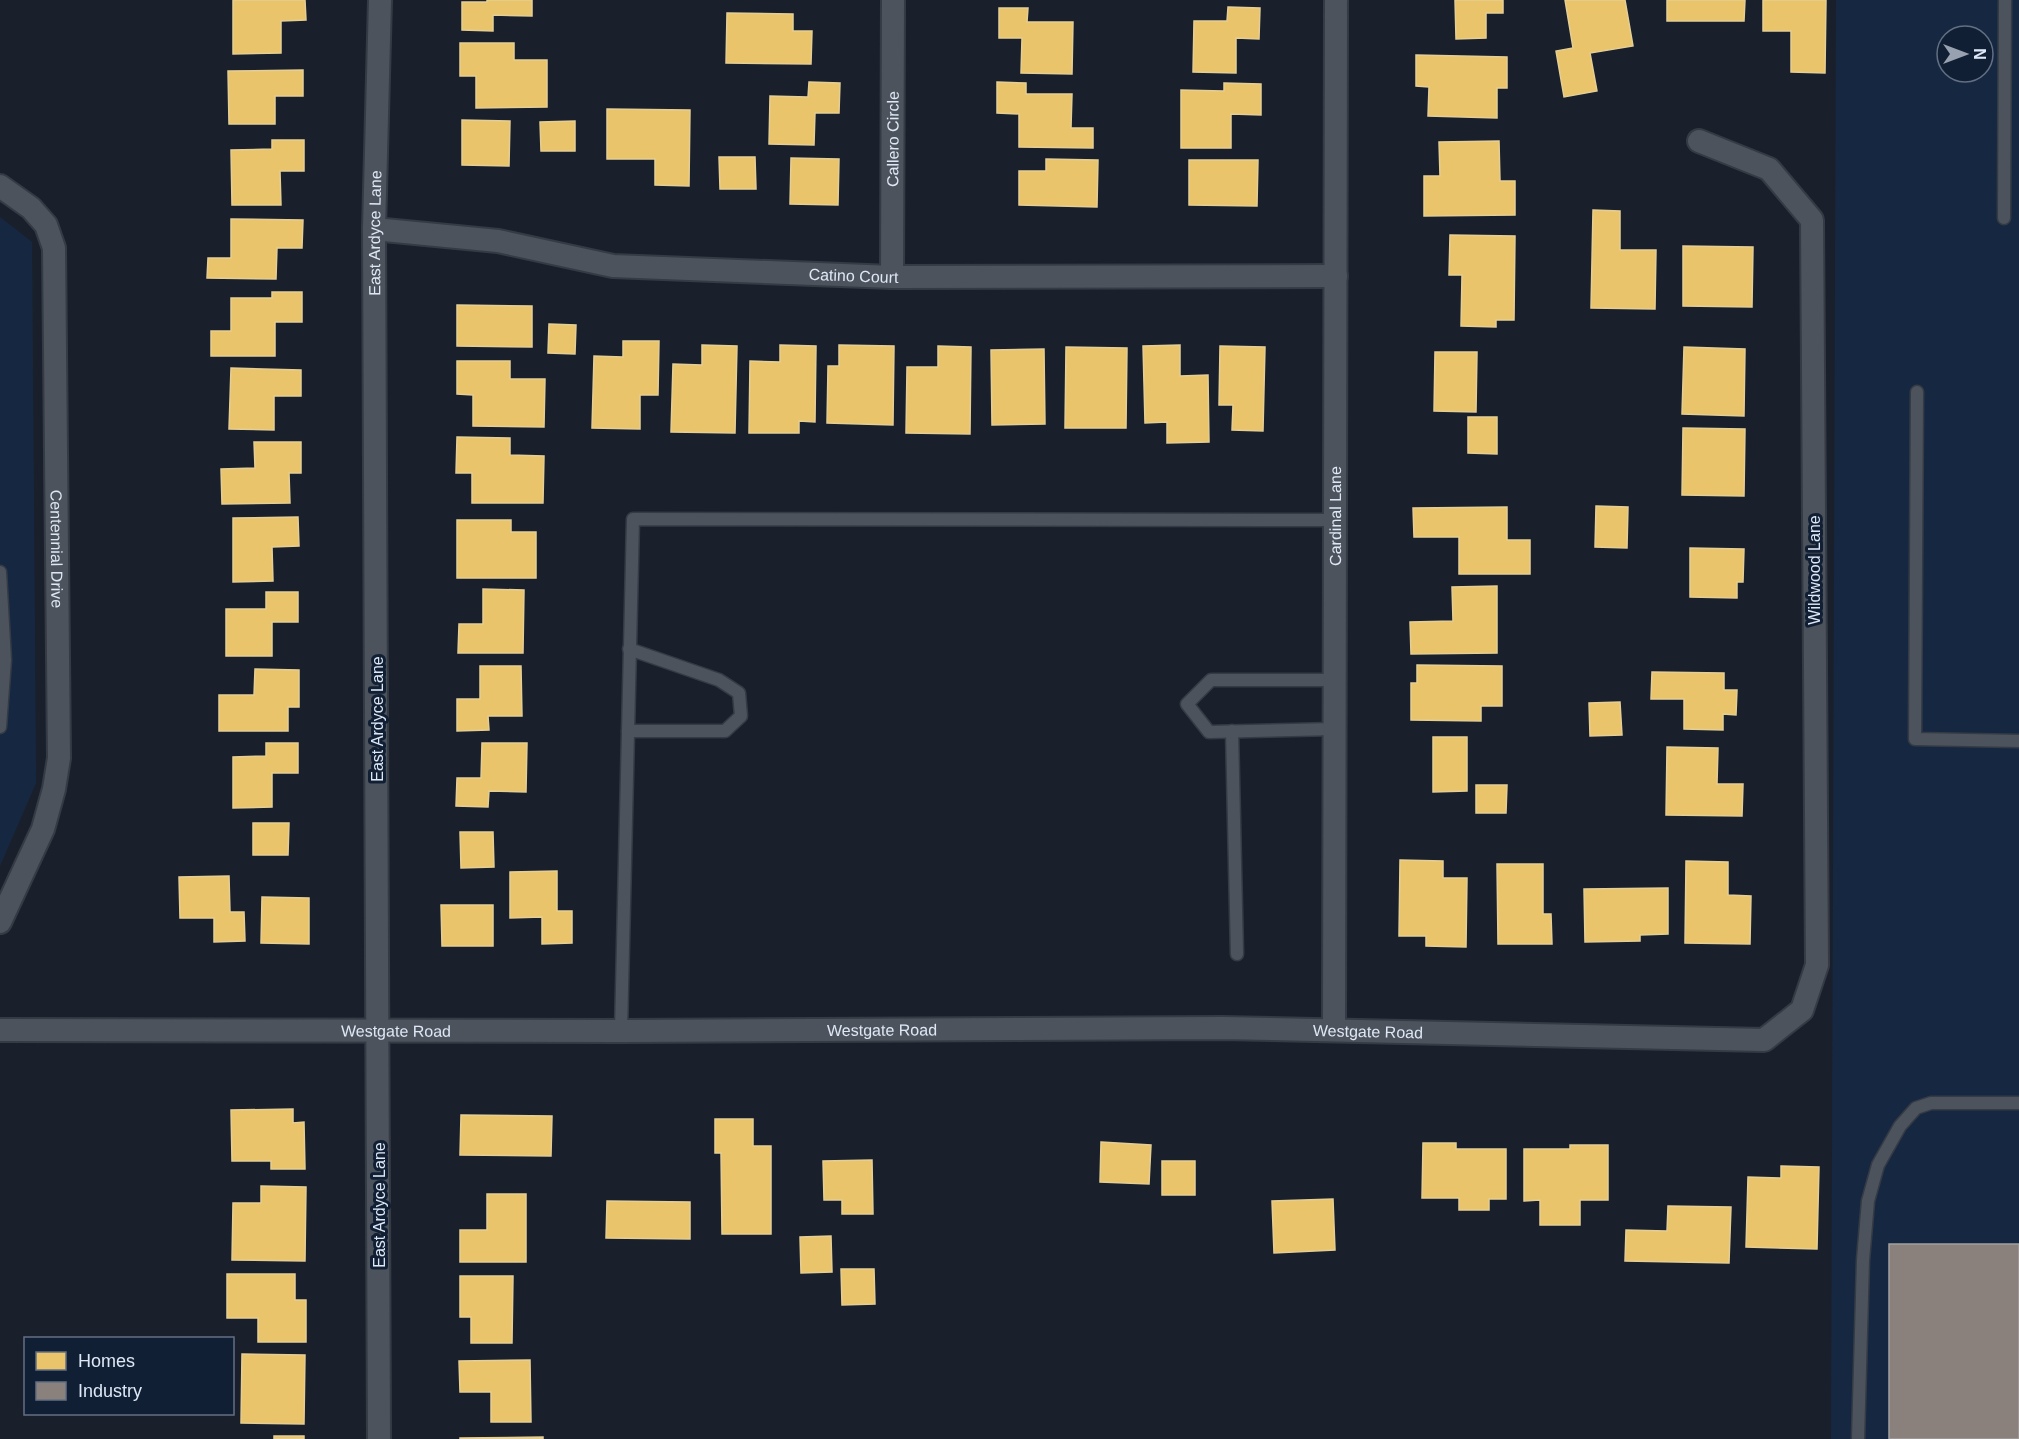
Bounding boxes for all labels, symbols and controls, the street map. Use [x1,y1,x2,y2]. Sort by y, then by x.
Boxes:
north arrow [1935,24,1995,84]
text: N [1971,48,1988,60]
street label: Callero Circle [884,91,901,187]
street label: East Ardyce Lane [365,170,384,296]
street label: Catino Court [808,265,899,286]
street label: Cardinal Lane [1326,466,1344,566]
street label: Centennial Drive [48,490,66,608]
street label: Wildwood Lane [1806,515,1823,625]
street label: East Ardyce Lane [369,656,386,782]
street label: Westgate Road [827,1021,937,1038]
street label: Westgate Road [341,1022,451,1039]
street label: Westgate Road [1313,1022,1423,1041]
street label: East Ardyce Lane [371,1142,388,1268]
legend [24,1337,234,1415]
text: Homes [78,1351,135,1371]
text: Industry [78,1381,142,1401]

